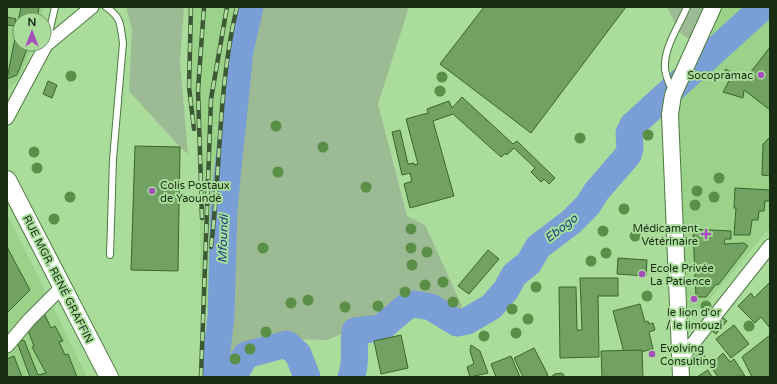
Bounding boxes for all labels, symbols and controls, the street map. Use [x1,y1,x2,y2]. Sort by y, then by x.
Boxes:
north arrow [12,12,52,52]
text: N [28,16,36,29]
place label: Socopramac [688,69,753,82]
marker: Socopramac [756,70,766,80]
place label: Colis Postaux de Yaoundé [160,179,230,205]
marker: Colis Postaux de Yaoundé [147,186,157,196]
water label: Ebogo [542,211,581,245]
street label: RUE MGR. RENÉ GRAFFIN [20,212,97,345]
water label: Mfoundi [215,213,231,263]
place label: Médicament Vétérinaire [632,222,698,248]
marker: Médicament Vétérinaire [701,229,711,239]
place label: Ecole Privée La Patience [650,262,714,288]
marker: Ecole Privée La Patience [637,269,647,279]
marker: le lion d'or / le limouzi [689,294,699,304]
place label: le lion d'or / le limouzi [666,306,722,332]
place label: Evolving Consulting [660,342,716,368]
marker: Evolving Consulting [647,349,657,359]

